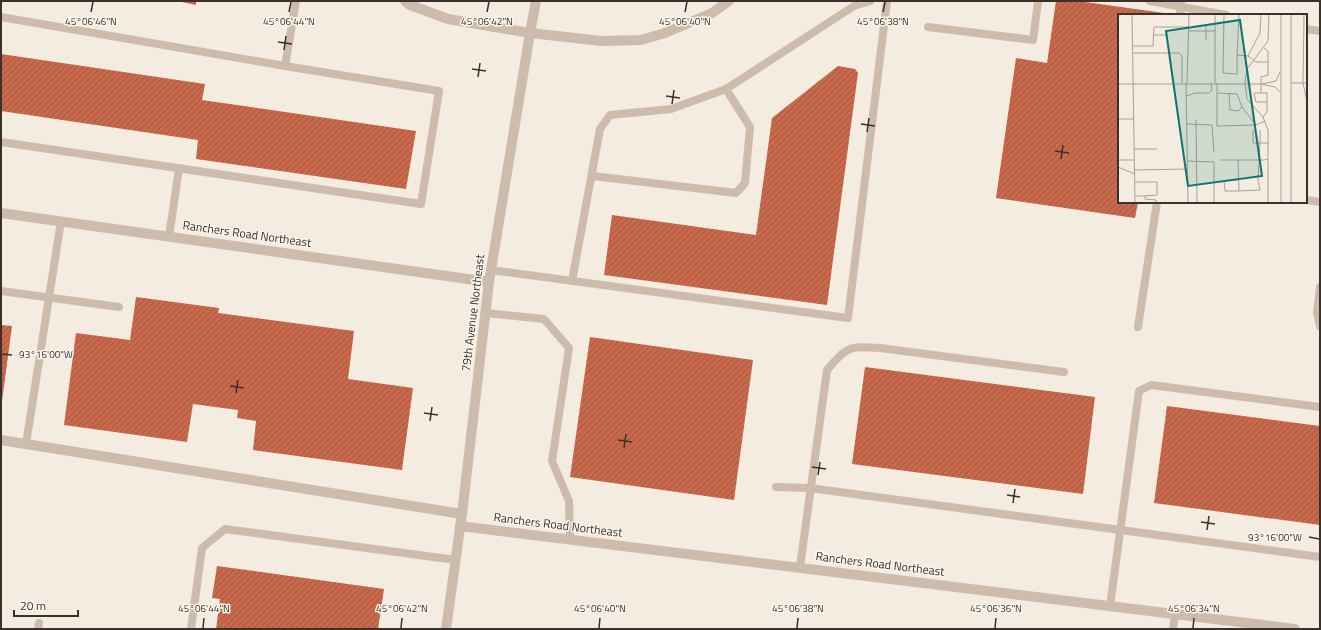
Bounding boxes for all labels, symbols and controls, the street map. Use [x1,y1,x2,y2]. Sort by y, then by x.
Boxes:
text: 45°06'46"N [65,14,117,29]
text: 45°06'44"N [263,14,315,29]
text: 45°06'42"N [461,14,513,29]
text: 45°06'40"N [659,14,711,29]
text: 45°06'38"N [857,14,909,29]
inset map [1118,14,1307,203]
street label: Ranchers Road Northeast [182,215,313,252]
street label: 79th Avenue Northeast [456,252,489,373]
text: 93°16'00"W [19,347,73,362]
street label: Ranchers Road Northeast [493,507,624,542]
text: 93°16'00"W [1248,530,1302,545]
street label: Ranchers Road Northeast [815,546,946,581]
scale bar [14,592,78,618]
text: 20 m [20,596,46,615]
text: 45°06'44"N [178,601,230,616]
text: 45°06'42"N [376,601,428,616]
text: 45°06'40"N [574,601,626,616]
text: 45°06'38"N [772,601,824,616]
text: 45°06'36"N [970,601,1022,616]
text: 45°06'34"N [1168,601,1220,616]

